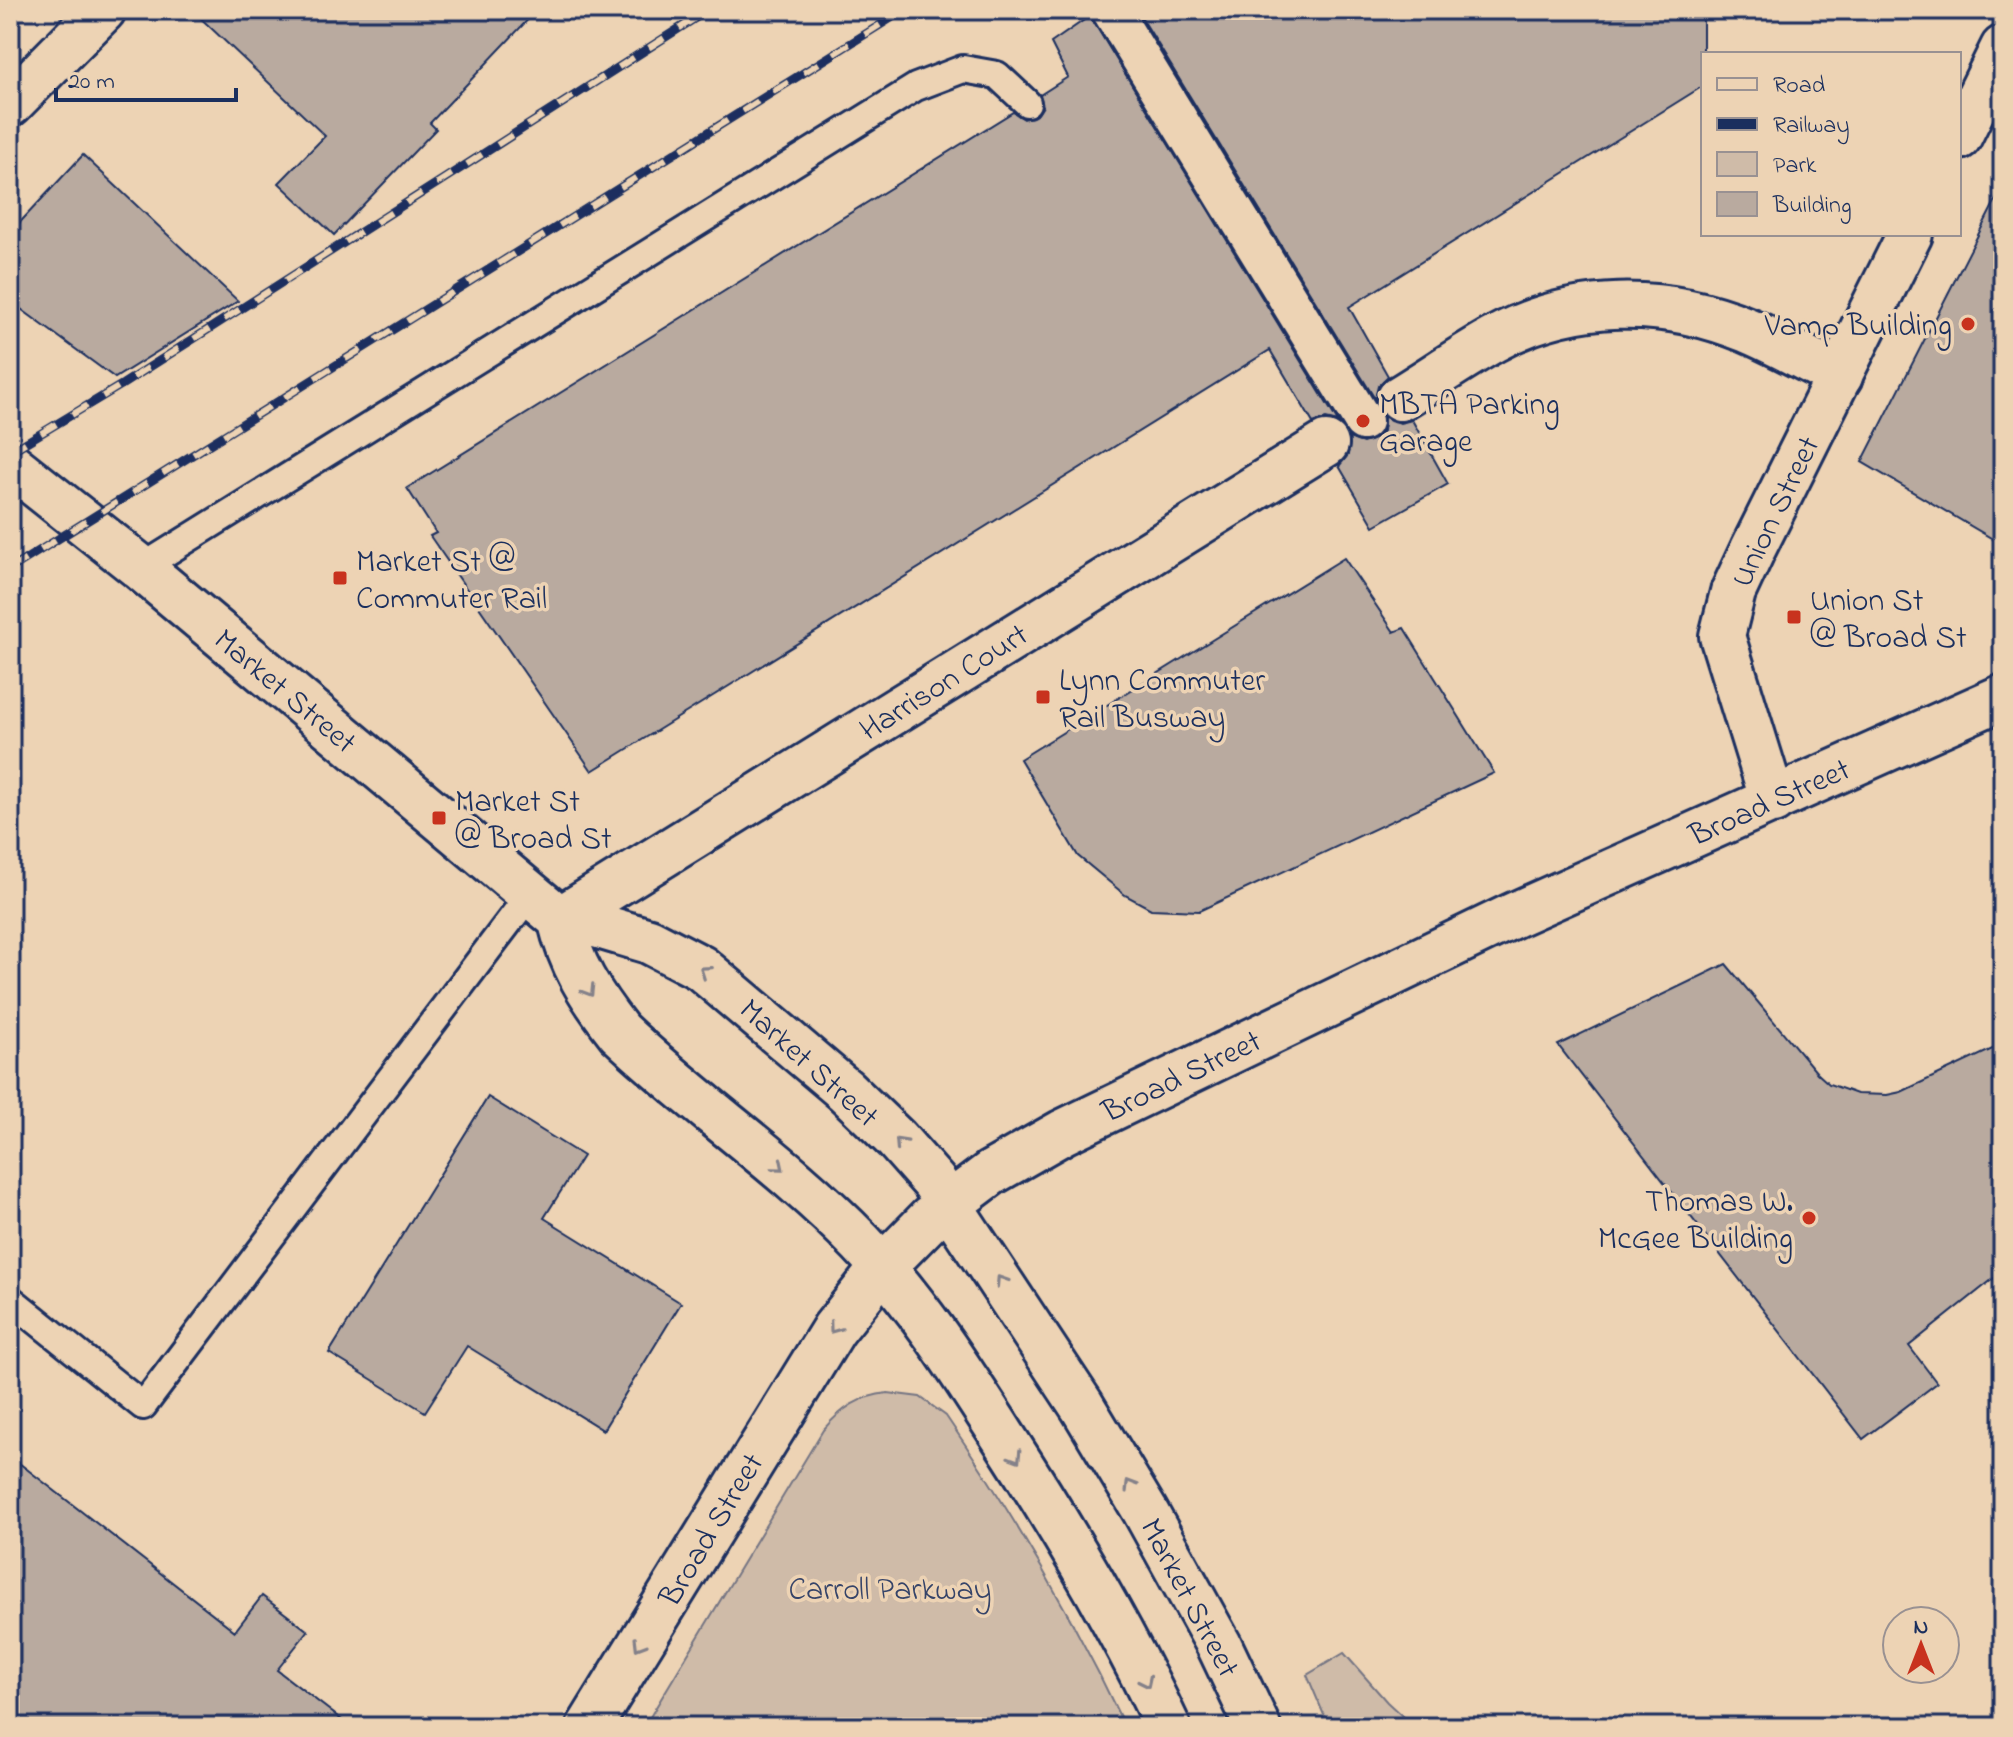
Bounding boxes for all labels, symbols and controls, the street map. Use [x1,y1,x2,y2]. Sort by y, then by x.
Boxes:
scale bar [56,52,236,102]
legend [1701,52,1961,236]
text: 20 m [68,65,115,100]
text: Road [1773,69,1826,104]
text: Railway [1773,109,1850,145]
text: Park [1773,149,1817,184]
text: Building [1772,189,1852,224]
place label: Vamp Building [1764,304,1952,351]
marker: Vamp Building [1959,315,1977,333]
place label: MBTA Parking Garage [1379,383,1560,467]
marker: MBTA Parking Garage [1354,412,1372,430]
street label: Union Street [1720,429,1834,596]
place label: Market St @ Commuter Rail [356,540,547,624]
marker: Market St @ Commuter Rail [331,569,349,587]
place label: Union St @ Broad St [1810,579,1967,663]
marker: Union St @ Broad St [1785,608,1803,626]
street label: Harrison Court [851,613,1039,755]
street label: Market Street [202,619,366,767]
place label: Lynn Commuter Rail Busway [1059,659,1265,743]
marker: Lynn Commuter Rail Busway [1034,688,1052,706]
street label: Broad Street [1681,748,1859,861]
place label: Market St @ Broad St [455,780,612,864]
marker: Market St @ Broad St [430,809,448,827]
one-way arrow [699,966,714,981]
one-way arrow [579,982,594,996]
street label: Market Street [727,989,888,1141]
street label: Broad Street [1094,1019,1270,1137]
one-way arrow [894,1138,909,1152]
one-way arrow [769,1156,784,1171]
place label: Thomas W. McGee Building [1598,1180,1793,1264]
marker: Thomas W. McGee Building [1800,1209,1818,1227]
one-way arrow [996,1276,1011,1290]
one-way arrow [830,1319,844,1334]
street label: Broad Street [648,1445,778,1617]
one-way arrow [1007,1448,1022,1463]
one-way arrow [1124,1479,1140,1494]
street label: Market Street [1126,1511,1250,1687]
park label: Carroll Parkway [788,1568,992,1615]
north arrow [1881,1605,1961,1685]
text: N [1914,1612,1928,1644]
one-way arrow [634,1636,649,1650]
one-way arrow [1137,1673,1152,1688]

